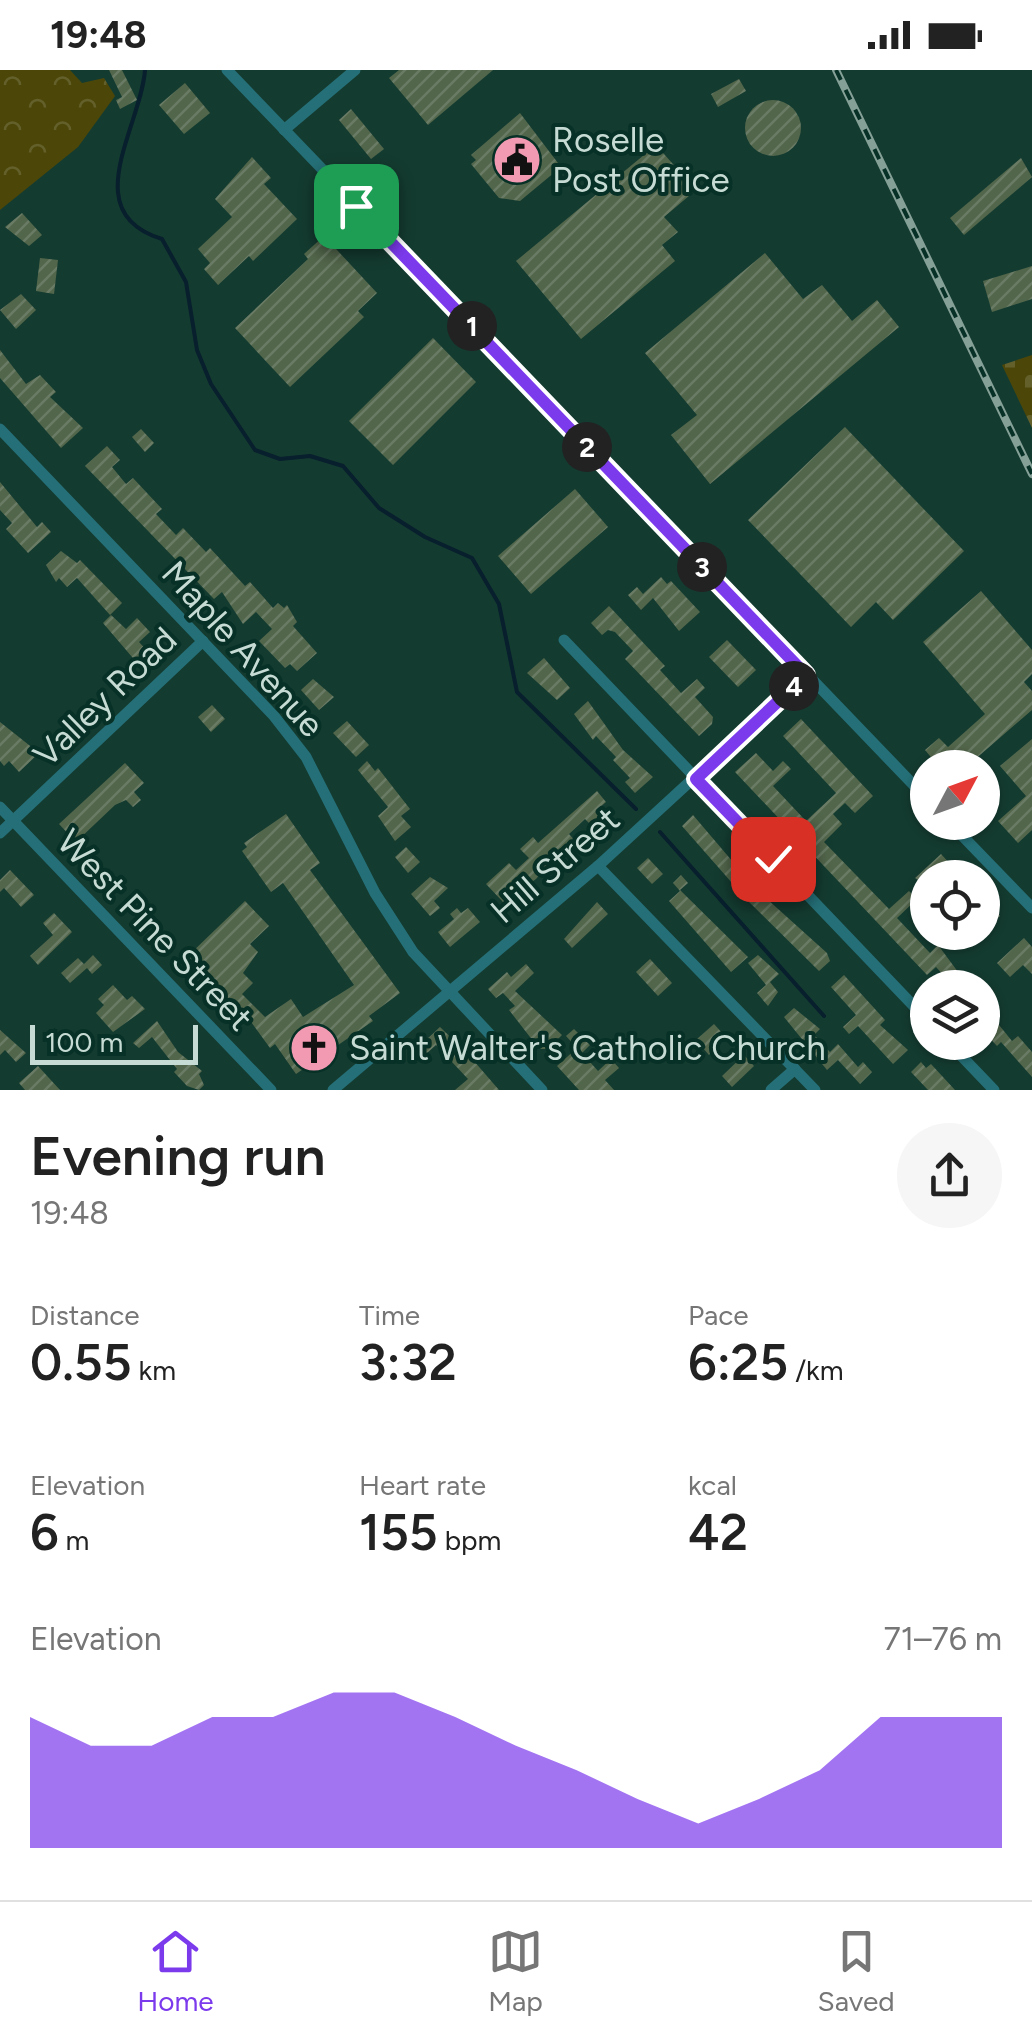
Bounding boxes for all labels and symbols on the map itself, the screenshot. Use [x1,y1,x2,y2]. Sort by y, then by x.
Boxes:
place label: Roselle Post Office [552,119,730,201]
public building icon: Roselle Post Office [491,134,543,186]
pin [314,164,399,249]
pin: 1 [447,301,497,351]
pin: 2 [562,422,612,472]
pin: 3 [677,542,727,592]
street label: Maple Avenue [153,552,333,746]
street label: Valley Road [25,619,185,775]
pin: 4 [769,661,819,711]
north arrow [910,750,1000,840]
street label: Hill Street [482,798,628,932]
pin [731,817,816,902]
street label: West Pine Street [48,821,262,1039]
scale bar [30,1020,198,1064]
church icon: Saint Walter's Catholic Church [288,1022,340,1074]
place label: Saint Walter's Catholic Church [349,1027,826,1069]

